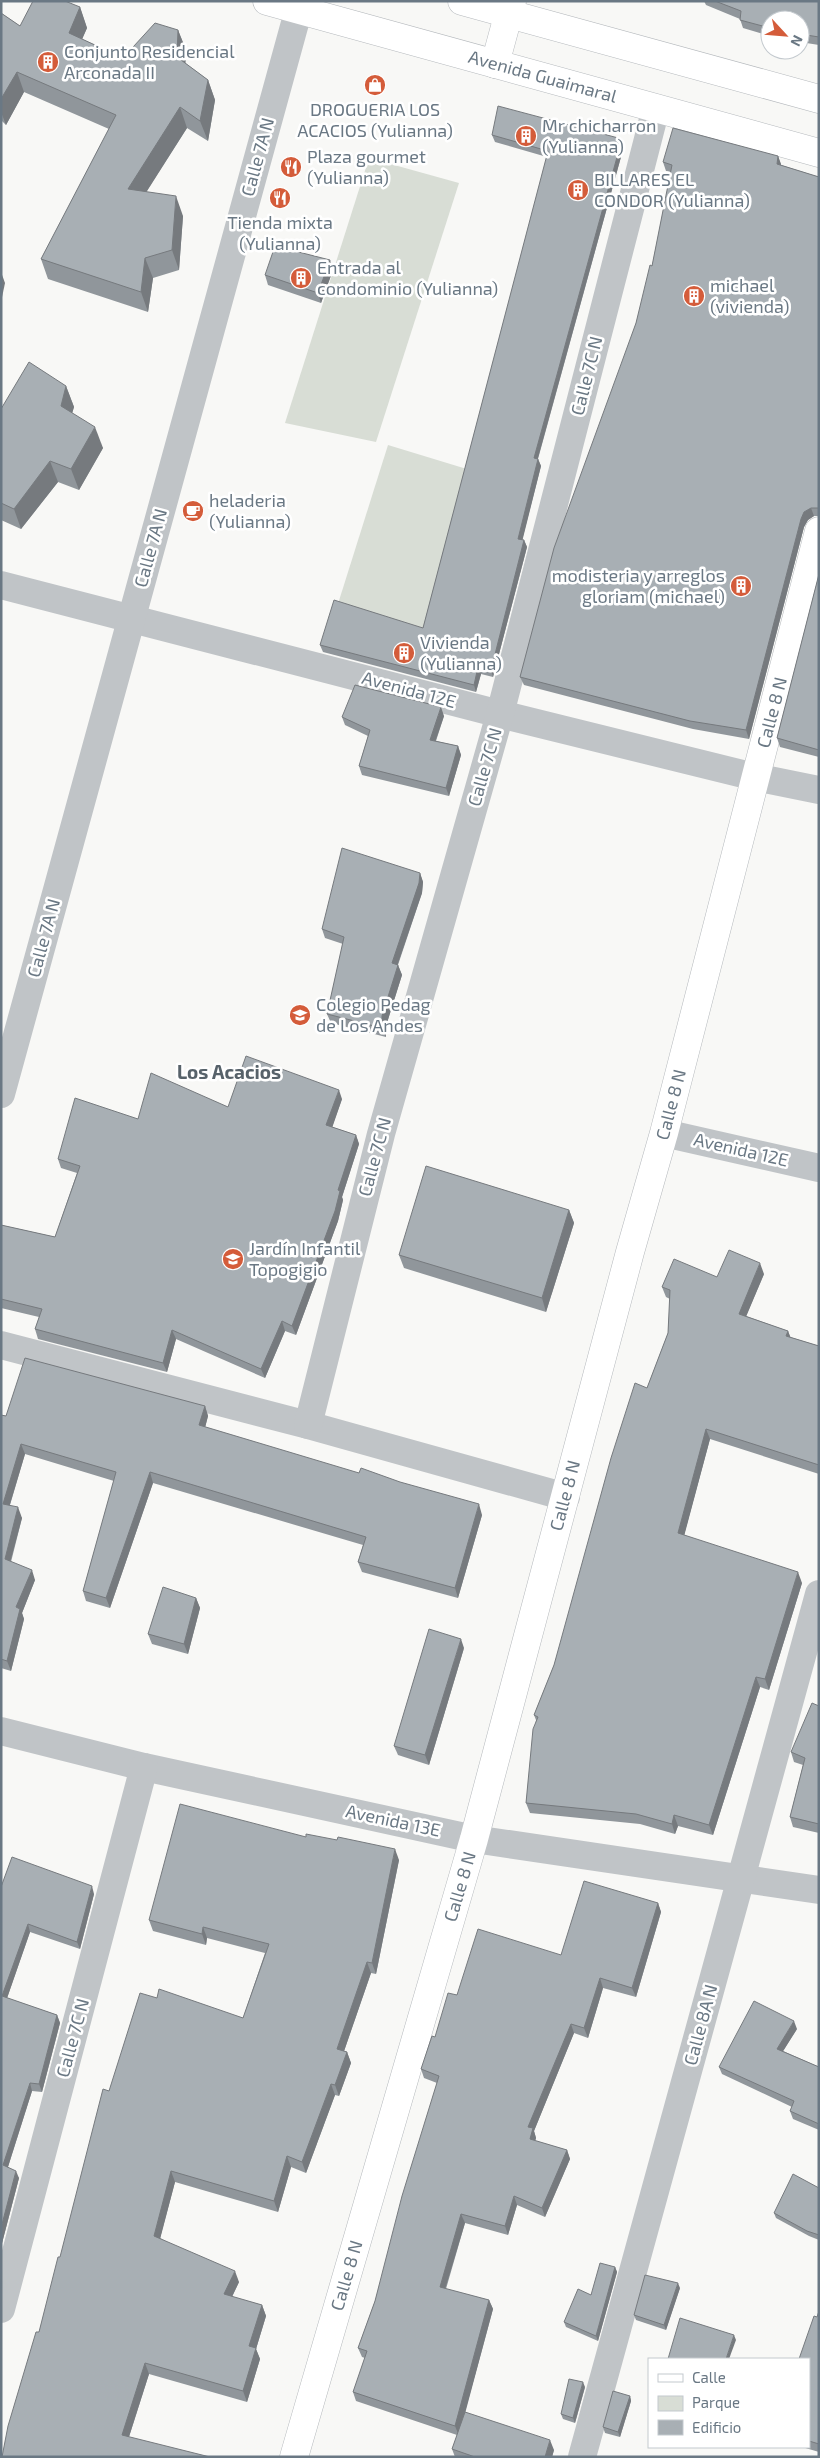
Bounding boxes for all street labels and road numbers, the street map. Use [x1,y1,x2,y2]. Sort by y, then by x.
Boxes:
street label: Avenida Guaimaral [466,45,620,107]
street label: Calle 7A N [236,115,278,199]
street label: Calle 7C N [566,334,606,418]
street label: Calle 7A N [129,506,171,590]
street label: Avenida 12E [360,666,459,712]
street label: Calle 8 N [752,675,791,750]
street label: Calle 7C N [462,725,506,809]
street label: Calle 7A N [22,896,64,980]
street label: Calle 8 N [651,1067,690,1142]
street label: Calle 7C N [353,1115,395,1199]
street label: Avenida 12E [692,1127,791,1171]
street label: Calle 8 N [544,1458,584,1533]
street label: Avenida 13E [344,1799,443,1841]
street label: Calle 8 N [438,1849,480,1924]
street label: Calle 8A N [679,1982,721,2068]
street label: Calle 7C N [51,1996,93,2080]
street label: Calle 8 N [325,2238,367,2313]

